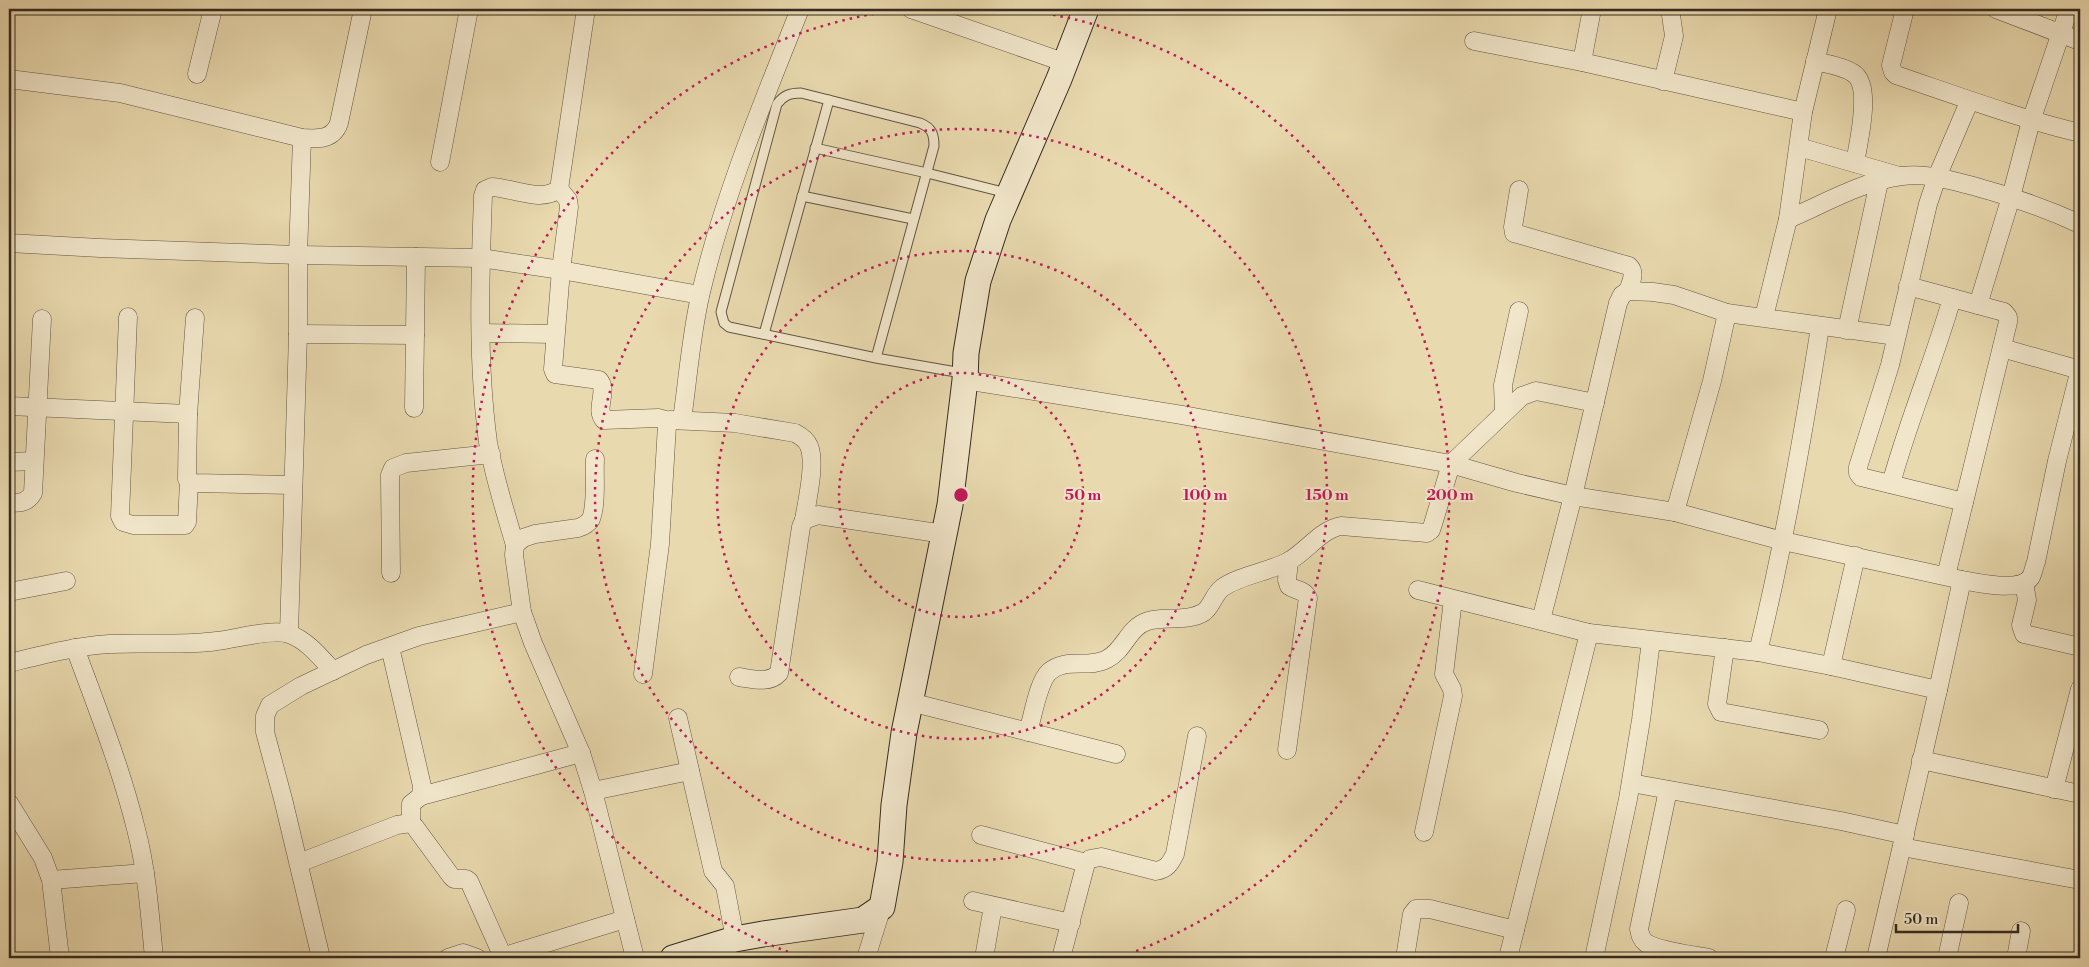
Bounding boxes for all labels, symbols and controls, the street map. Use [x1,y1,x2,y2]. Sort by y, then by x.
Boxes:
centre of rings [952,486,970,504]
text: 50 m [1065,486,1101,505]
text: 100 m [1183,486,1228,505]
text: 150 m [1305,486,1349,505]
text: 200 m [1426,486,1474,505]
scale bar [1896,902,2019,934]
text: 50 m [1904,910,1938,929]

